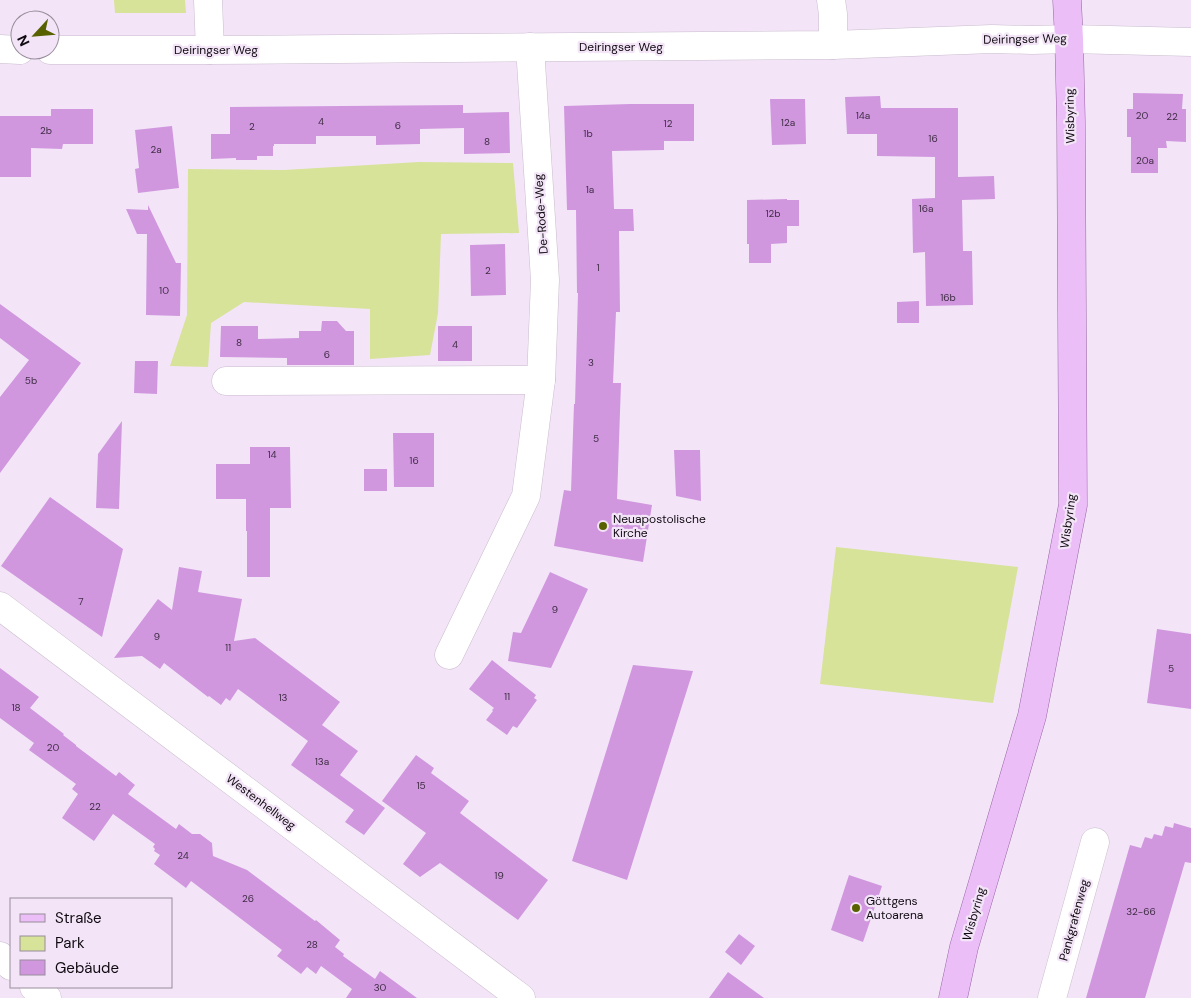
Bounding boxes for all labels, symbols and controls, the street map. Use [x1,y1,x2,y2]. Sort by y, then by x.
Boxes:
north arrow [10,10,60,60]
street label: Deiringser Weg [983,30,1067,48]
text: N [13,32,34,49]
street label: Deiringser Weg [579,39,663,55]
street label: Deiringser Weg [174,42,258,58]
street label: Wisbyring [1062,88,1078,144]
house number: 14a [856,109,870,122]
house number: 20 [1136,109,1148,122]
house number: 22 [1166,110,1178,123]
house number: 4 [318,115,324,128]
house number: 12a [781,116,795,129]
house number: 12 [664,117,673,130]
house number: 6 [395,119,401,132]
house number: 2 [249,120,255,133]
house number: 2b [40,124,52,137]
house number: 1b [583,127,593,140]
house number: 16 [928,132,938,145]
house number: 8 [484,135,490,148]
house number: 2a [150,143,162,156]
house number: 20a [1136,154,1154,167]
street label: De-Rode-Weg [530,173,552,255]
house number: 1a [586,183,594,196]
house number: 16a [919,202,933,215]
house number: 12b [765,207,781,220]
house number: 1 [596,261,600,274]
house number: 2 [485,264,491,277]
house number: 10 [159,284,169,297]
house number: 16b [940,291,956,304]
house number: 8 [236,336,242,349]
house number: 4 [452,338,458,351]
house number: 6 [324,348,330,361]
house number: 3 [588,356,594,369]
house number: 5b [25,374,37,387]
house number: 5 [593,432,599,445]
house number: 14 [267,448,277,461]
house number: 16 [409,454,419,467]
street label: Wisbyring [1056,492,1080,549]
place label: Neuapostolische Kirche [613,511,706,541]
marker: Neuapostolische Kirche [597,520,609,532]
house number: 7 [78,595,84,608]
house number: 9 [552,603,558,616]
house number: 9 [154,630,160,643]
house number: 11 [225,641,231,654]
house number: 5 [1168,662,1174,675]
house number: 11 [504,690,510,703]
house number: 13 [278,691,288,704]
house number: 18 [11,701,21,714]
house number: 20 [47,741,59,754]
house number: 13a [315,755,329,768]
street label: Westenhellweg [223,771,299,834]
house number: 15 [416,779,426,792]
house number: 22 [89,800,101,813]
house number: 24 [177,849,189,862]
house number: 19 [494,869,504,882]
street label: Pankgrafenweg [1055,877,1093,963]
street label: Wisbyring [959,885,989,943]
house number: 26 [242,892,254,905]
place label: Göttgens Autoarena [866,893,923,923]
legend [10,898,172,988]
marker: Göttgens Autoarena [850,902,862,914]
house number: 32-66 [1126,905,1156,918]
text: Straße [55,908,102,928]
text: Park [55,933,85,953]
house number: 28 [306,938,318,951]
text: Gebäude [55,958,119,978]
house number: 30 [374,981,387,994]

